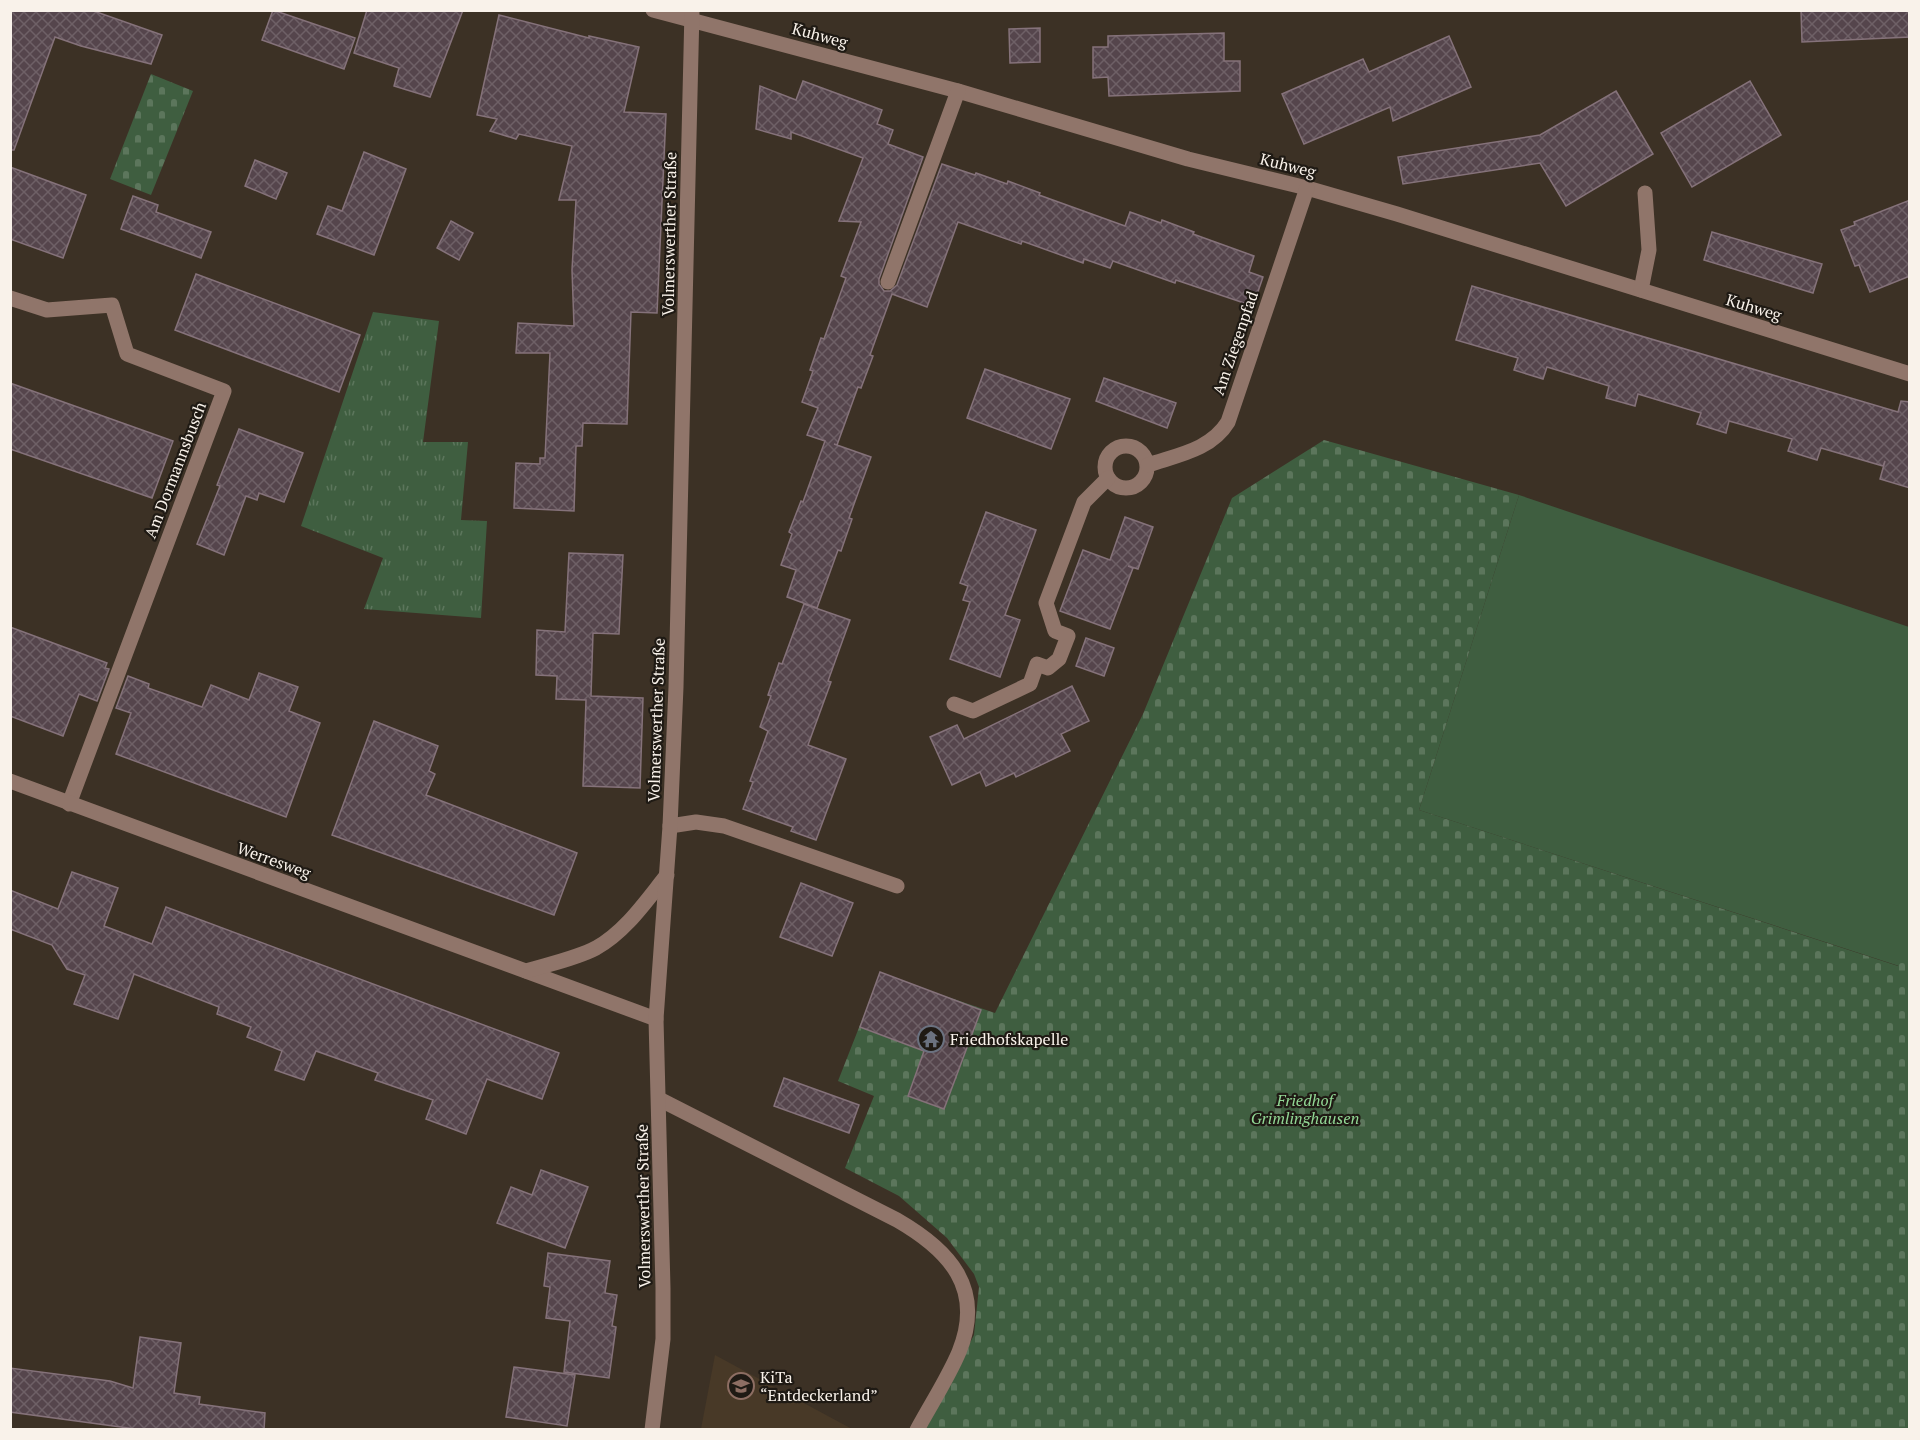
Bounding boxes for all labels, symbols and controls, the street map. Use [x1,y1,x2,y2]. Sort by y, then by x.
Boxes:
street label: Kuhweg [790,17,851,53]
street label: Kuhweg [1258,147,1319,183]
street label: Volmerswerther Straße [657,152,681,316]
street label: Am Ziegenpfad [1207,288,1263,398]
street label: Kuhweg [1724,288,1785,326]
street label: Am Dormannsbusch [139,398,211,541]
street label: Volmerswerther Straße [642,638,670,802]
street label: Werresweg [234,836,315,884]
temple icon: Friedhofskapelle [916,1024,946,1054]
place label: Friedhofskapelle [950,1028,1068,1050]
park label: Friedhof Grimlinghausen [1251,1089,1359,1129]
street label: Volmerswerther Straße [631,1124,655,1288]
place label: KiTa “Entdeckerland” [760,1366,878,1406]
school or university icon: KiTa “Entdeckerland” [726,1371,756,1401]

